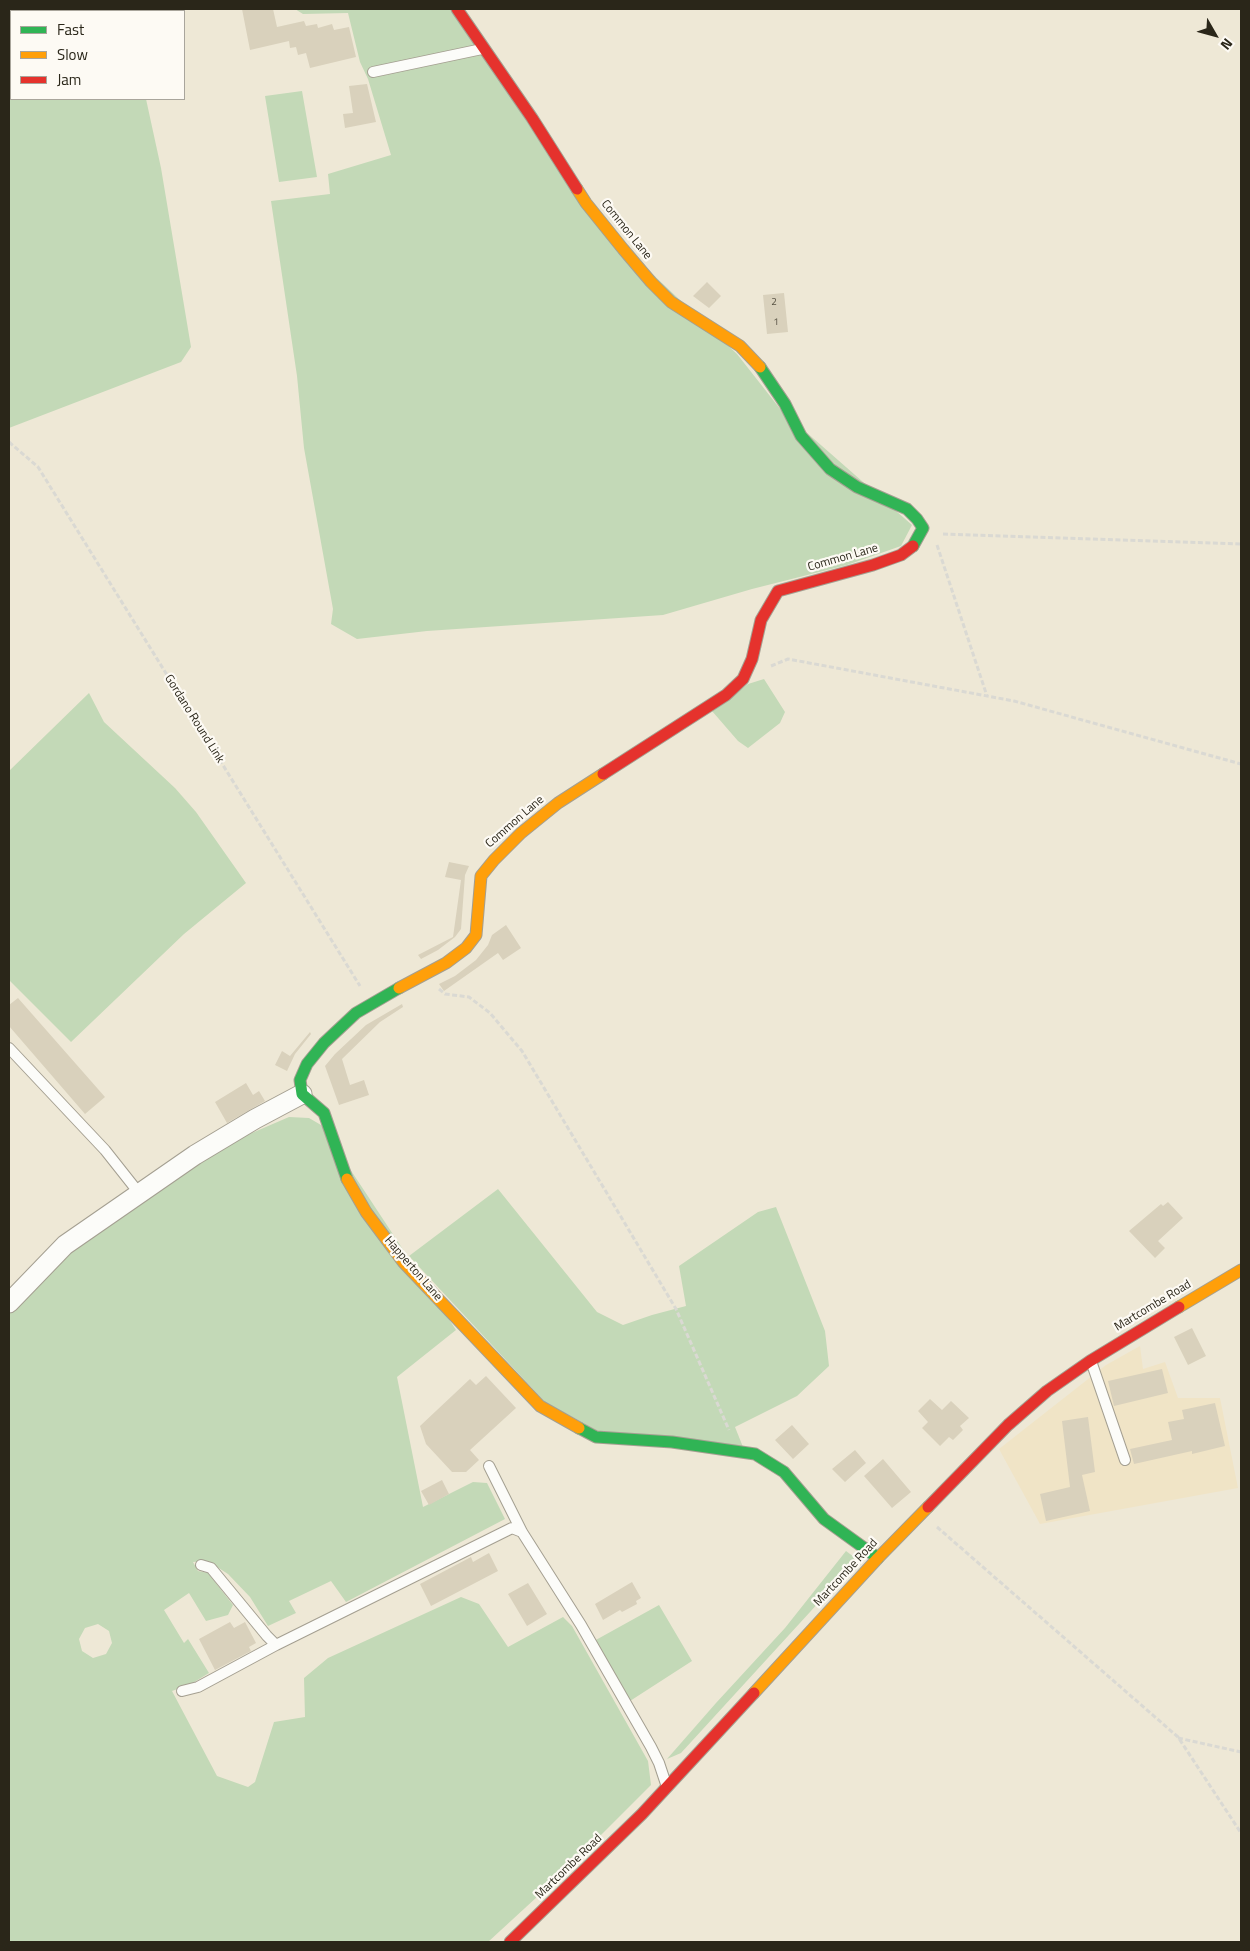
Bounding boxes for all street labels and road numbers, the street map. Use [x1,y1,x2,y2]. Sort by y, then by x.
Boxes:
street label: Common Lane [598,197,654,263]
street label: Common Lane [806,541,880,575]
street label: Gordano Round Link [161,672,227,766]
street label: Common Lane [483,793,547,851]
street label: Happerton Lane [381,1234,445,1304]
street label: Martcombe Road [1112,1277,1194,1335]
street label: Martcombe Road [811,1536,881,1610]
street label: Martcombe Road [533,1832,605,1902]

